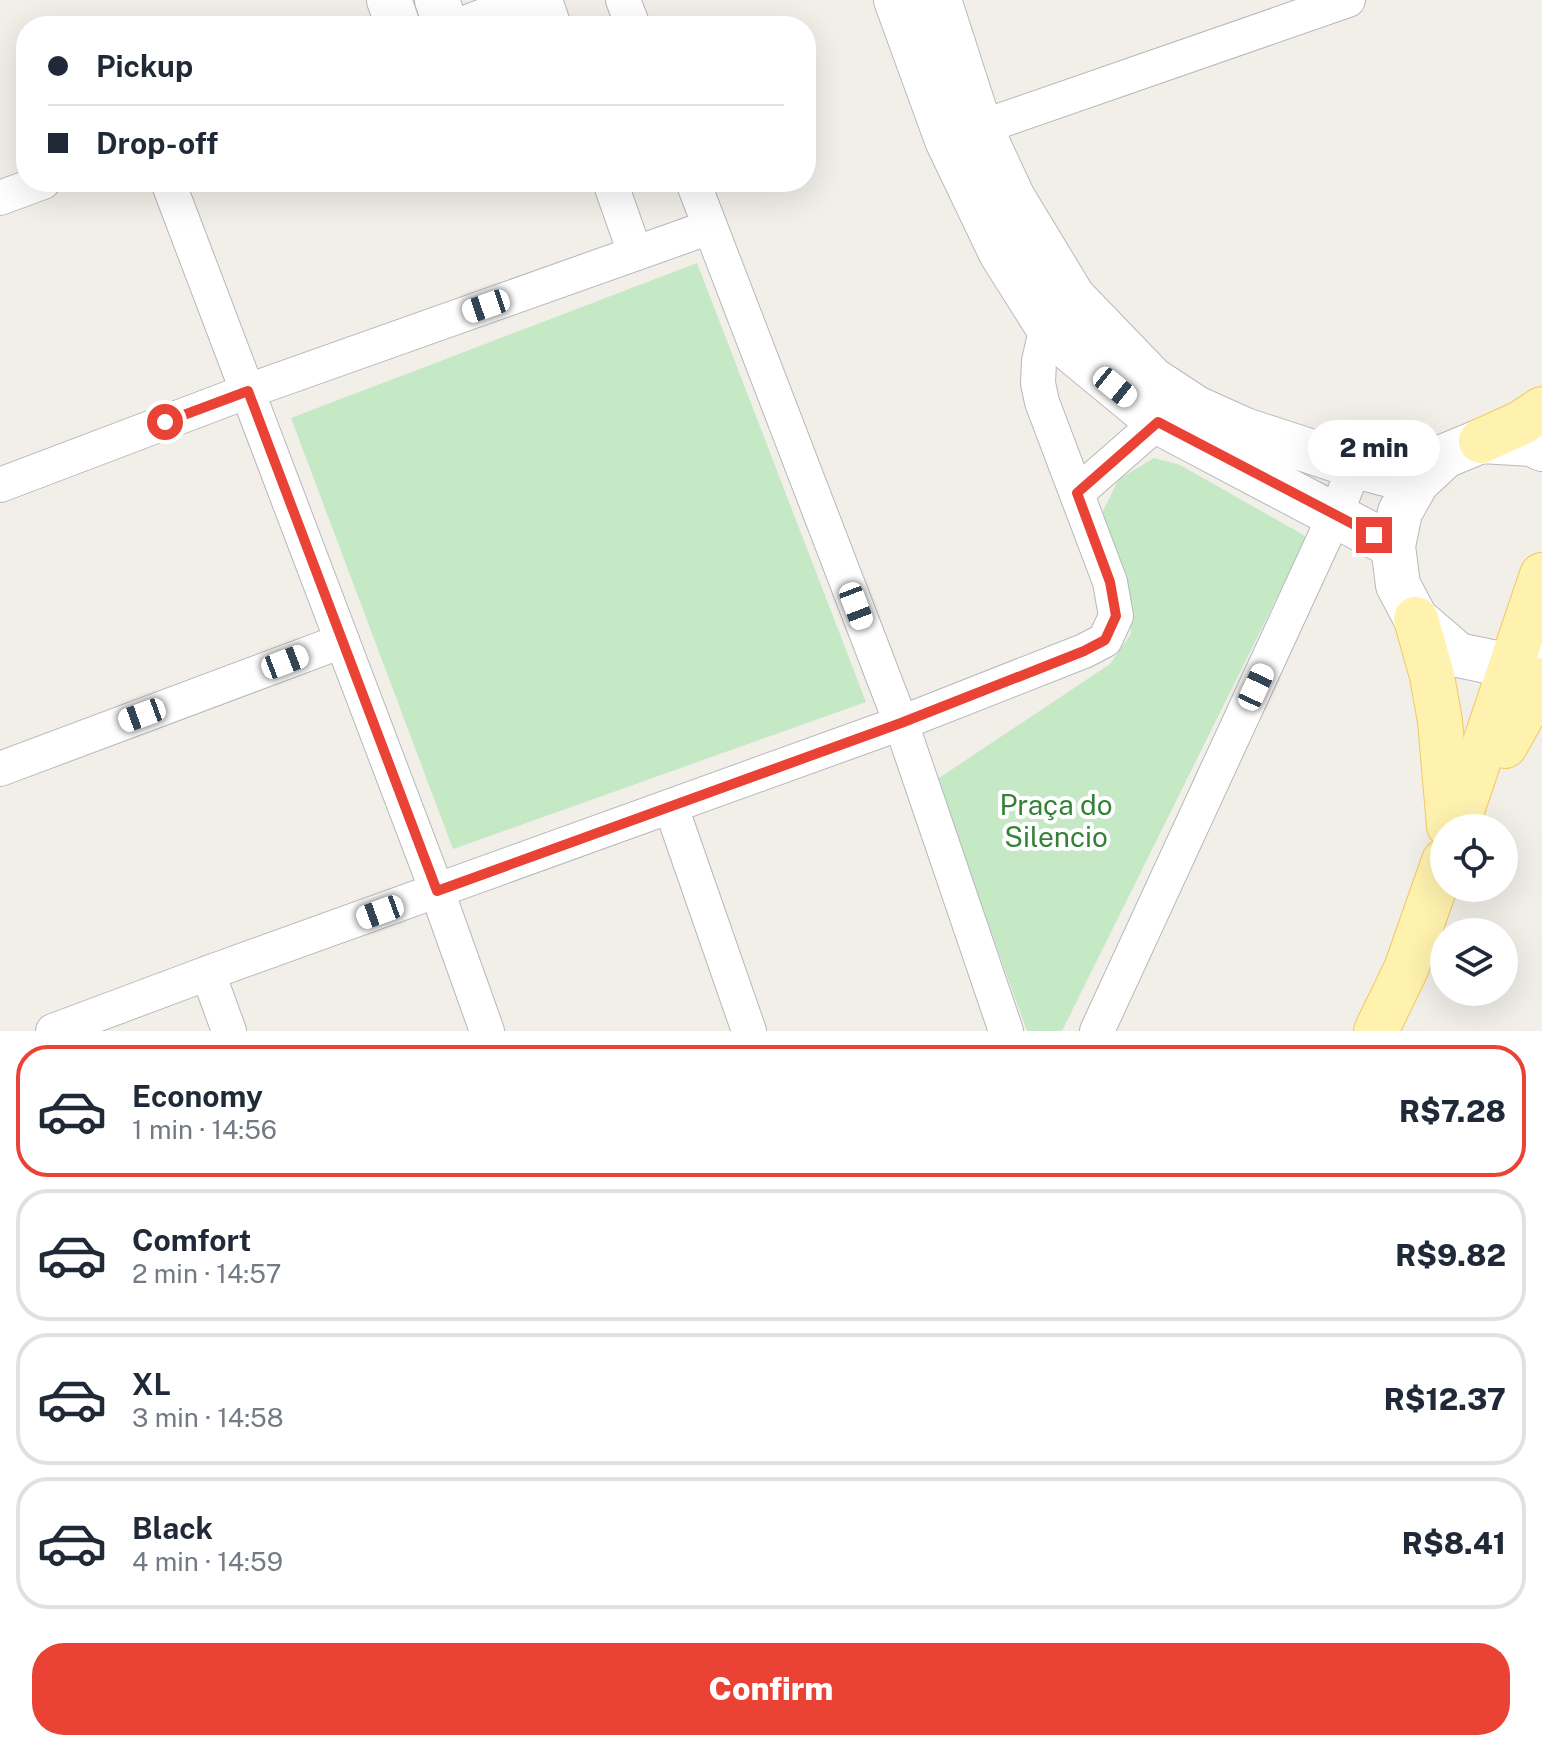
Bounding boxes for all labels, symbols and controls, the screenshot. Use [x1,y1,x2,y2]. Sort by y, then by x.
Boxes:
text: Pickup [96,48,193,84]
text: Drop-off [96,125,218,161]
car [459,287,513,325]
car [1089,363,1141,411]
route start [147,404,183,440]
callout: 2 min [1308,419,1440,475]
text: 2 min [1339,432,1409,463]
route end [1356,517,1392,553]
car [836,579,876,633]
car [258,642,312,682]
car [1235,660,1277,714]
car [115,696,169,734]
park label: Praça do Silencio [999,788,1113,853]
map controls [1430,814,1518,1006]
button: locate [1430,814,1518,902]
car [353,893,407,931]
button: layers [1430,918,1518,1006]
icon: car [36,1075,108,1147]
text: Economy [132,1078,263,1114]
text: R$7.28 [1399,1093,1506,1129]
text: 1 min · 14:56 [132,1114,277,1145]
icon: car [36,1219,108,1291]
text: Comfort [132,1222,251,1258]
text: R$9.82 [1395,1237,1506,1273]
text: 2 min · 14:57 [132,1258,281,1289]
icon: car [36,1363,108,1435]
text: XL [132,1366,171,1402]
text: R$12.37 [1384,1381,1506,1417]
text: 3 min · 14:58 [132,1402,284,1433]
icon: car [36,1507,108,1579]
text: Black [132,1510,213,1546]
text: R$8.41 [1402,1525,1506,1561]
text: 4 min · 14:59 [132,1546,283,1577]
button: Confirm [32,1643,1510,1735]

